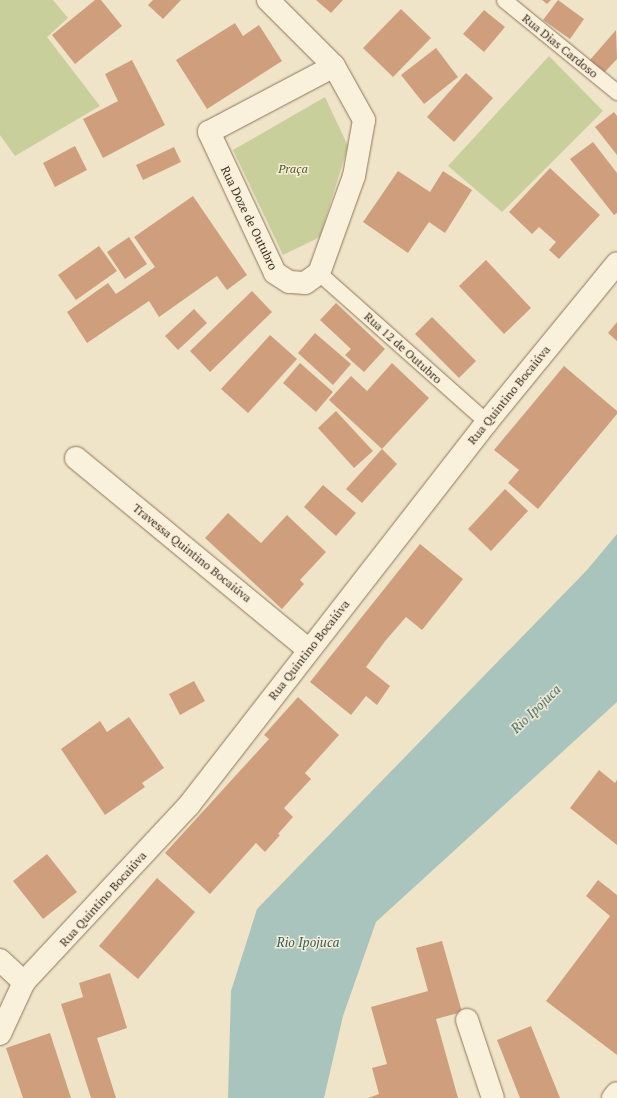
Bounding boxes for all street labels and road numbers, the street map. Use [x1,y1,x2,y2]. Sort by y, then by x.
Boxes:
street label: Rua Dias Cardoso [519,11,601,81]
street label: Rua Doze de Outubro [218,164,280,272]
street label: Rua 12 de Outubro [361,309,445,387]
street label: Rua Quintino Bocaiúva [465,343,553,447]
street label: Travessa Quintino Bocaiúva [130,501,254,605]
street label: Rua Quintino Bocaiúva [265,597,353,703]
street label: Rua Quintino Bocaiúva [56,848,150,950]

